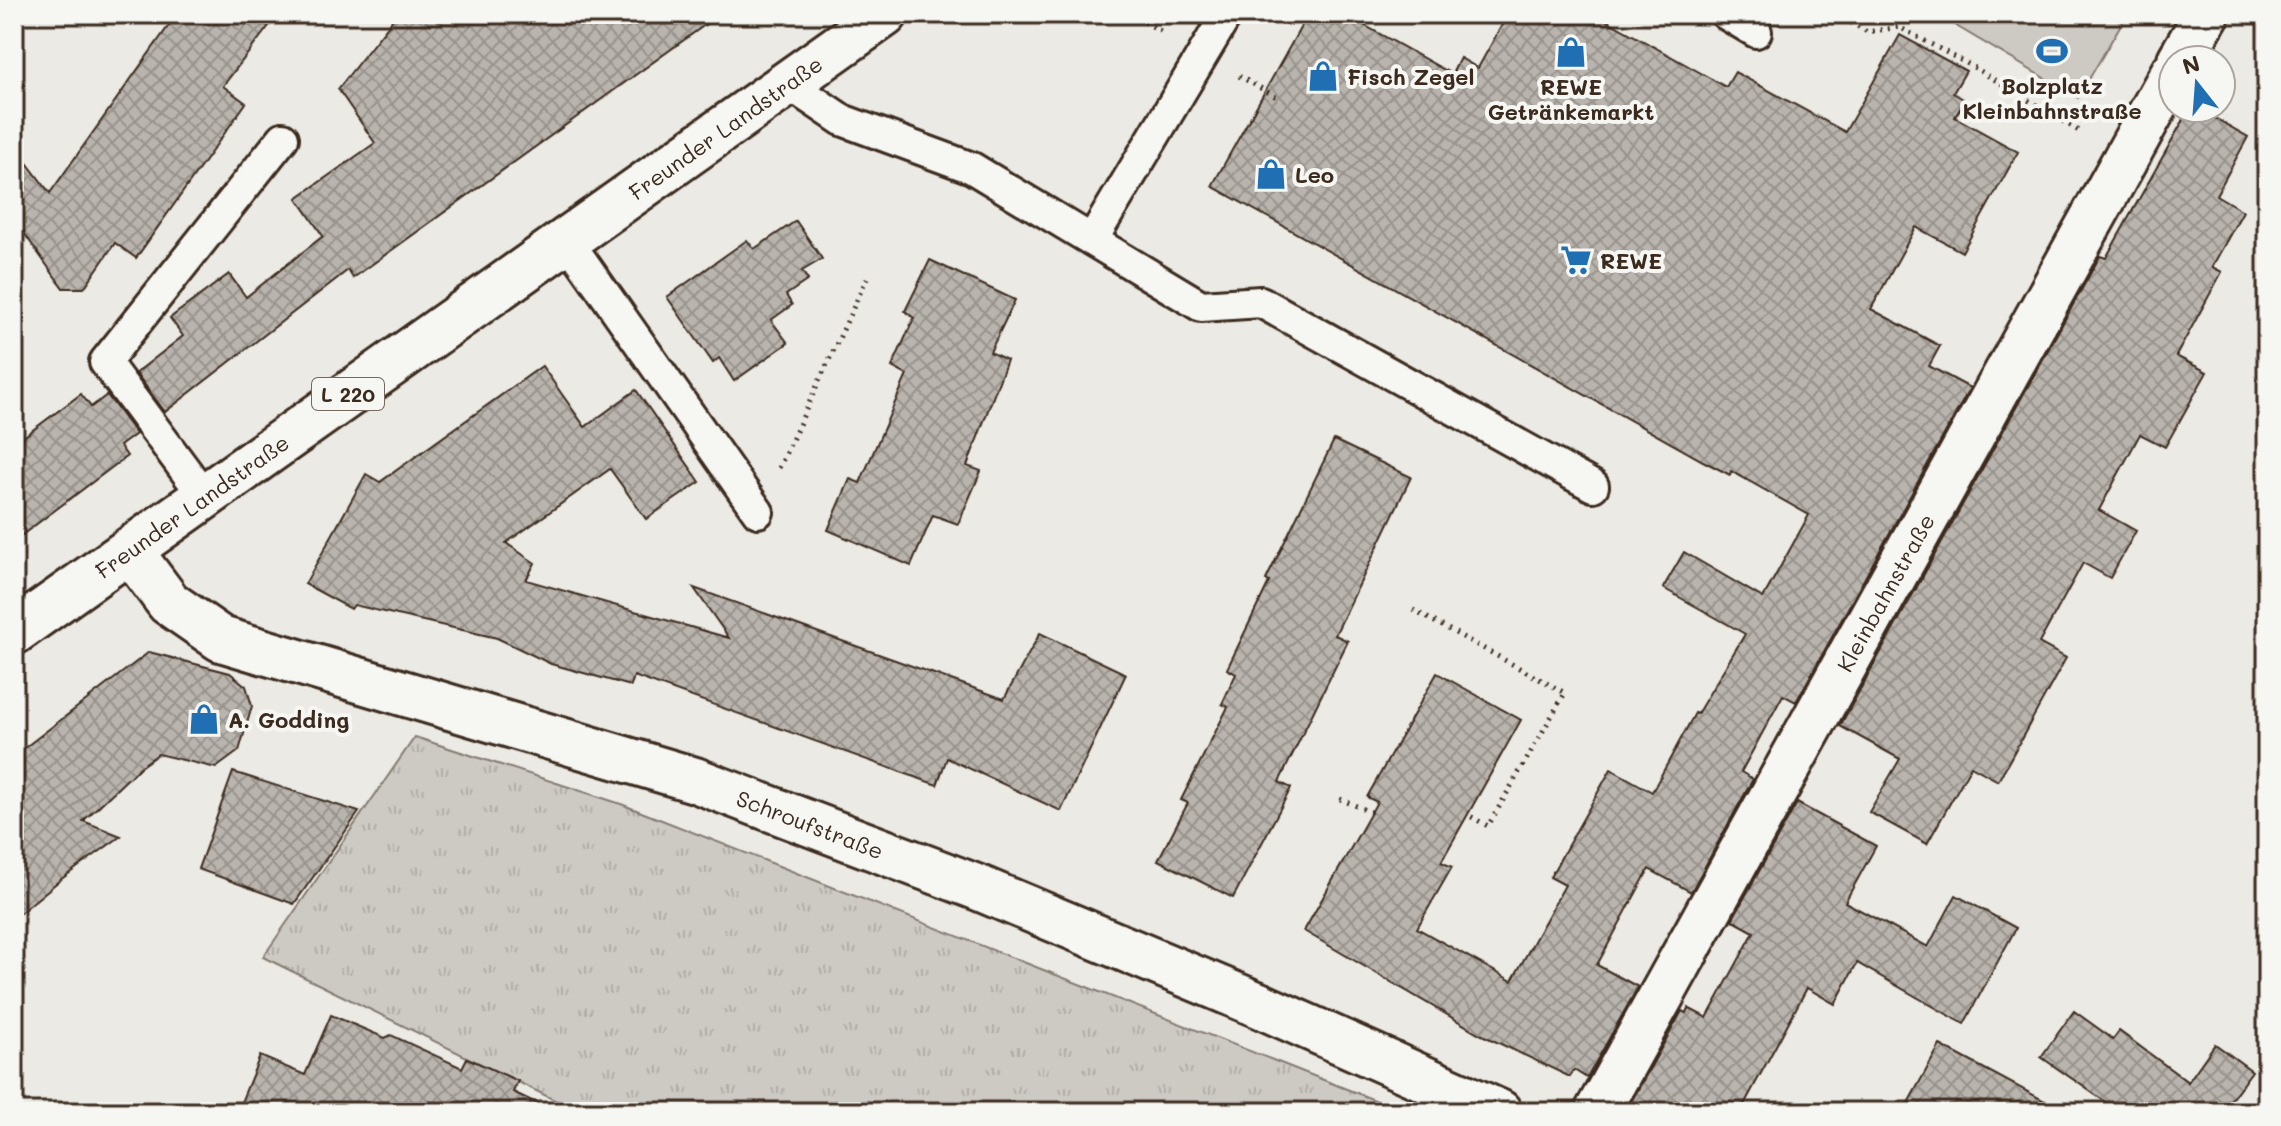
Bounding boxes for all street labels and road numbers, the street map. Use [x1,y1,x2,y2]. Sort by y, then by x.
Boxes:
street label: Freunder Landstraße [623,49,828,206]
road number: L 220 [312,378,384,410]
street label: Freunder Landstraße [89,427,294,585]
street label: Kleinbahnstraße [1830,508,1940,677]
street label: Schroufstraße [732,783,888,865]

